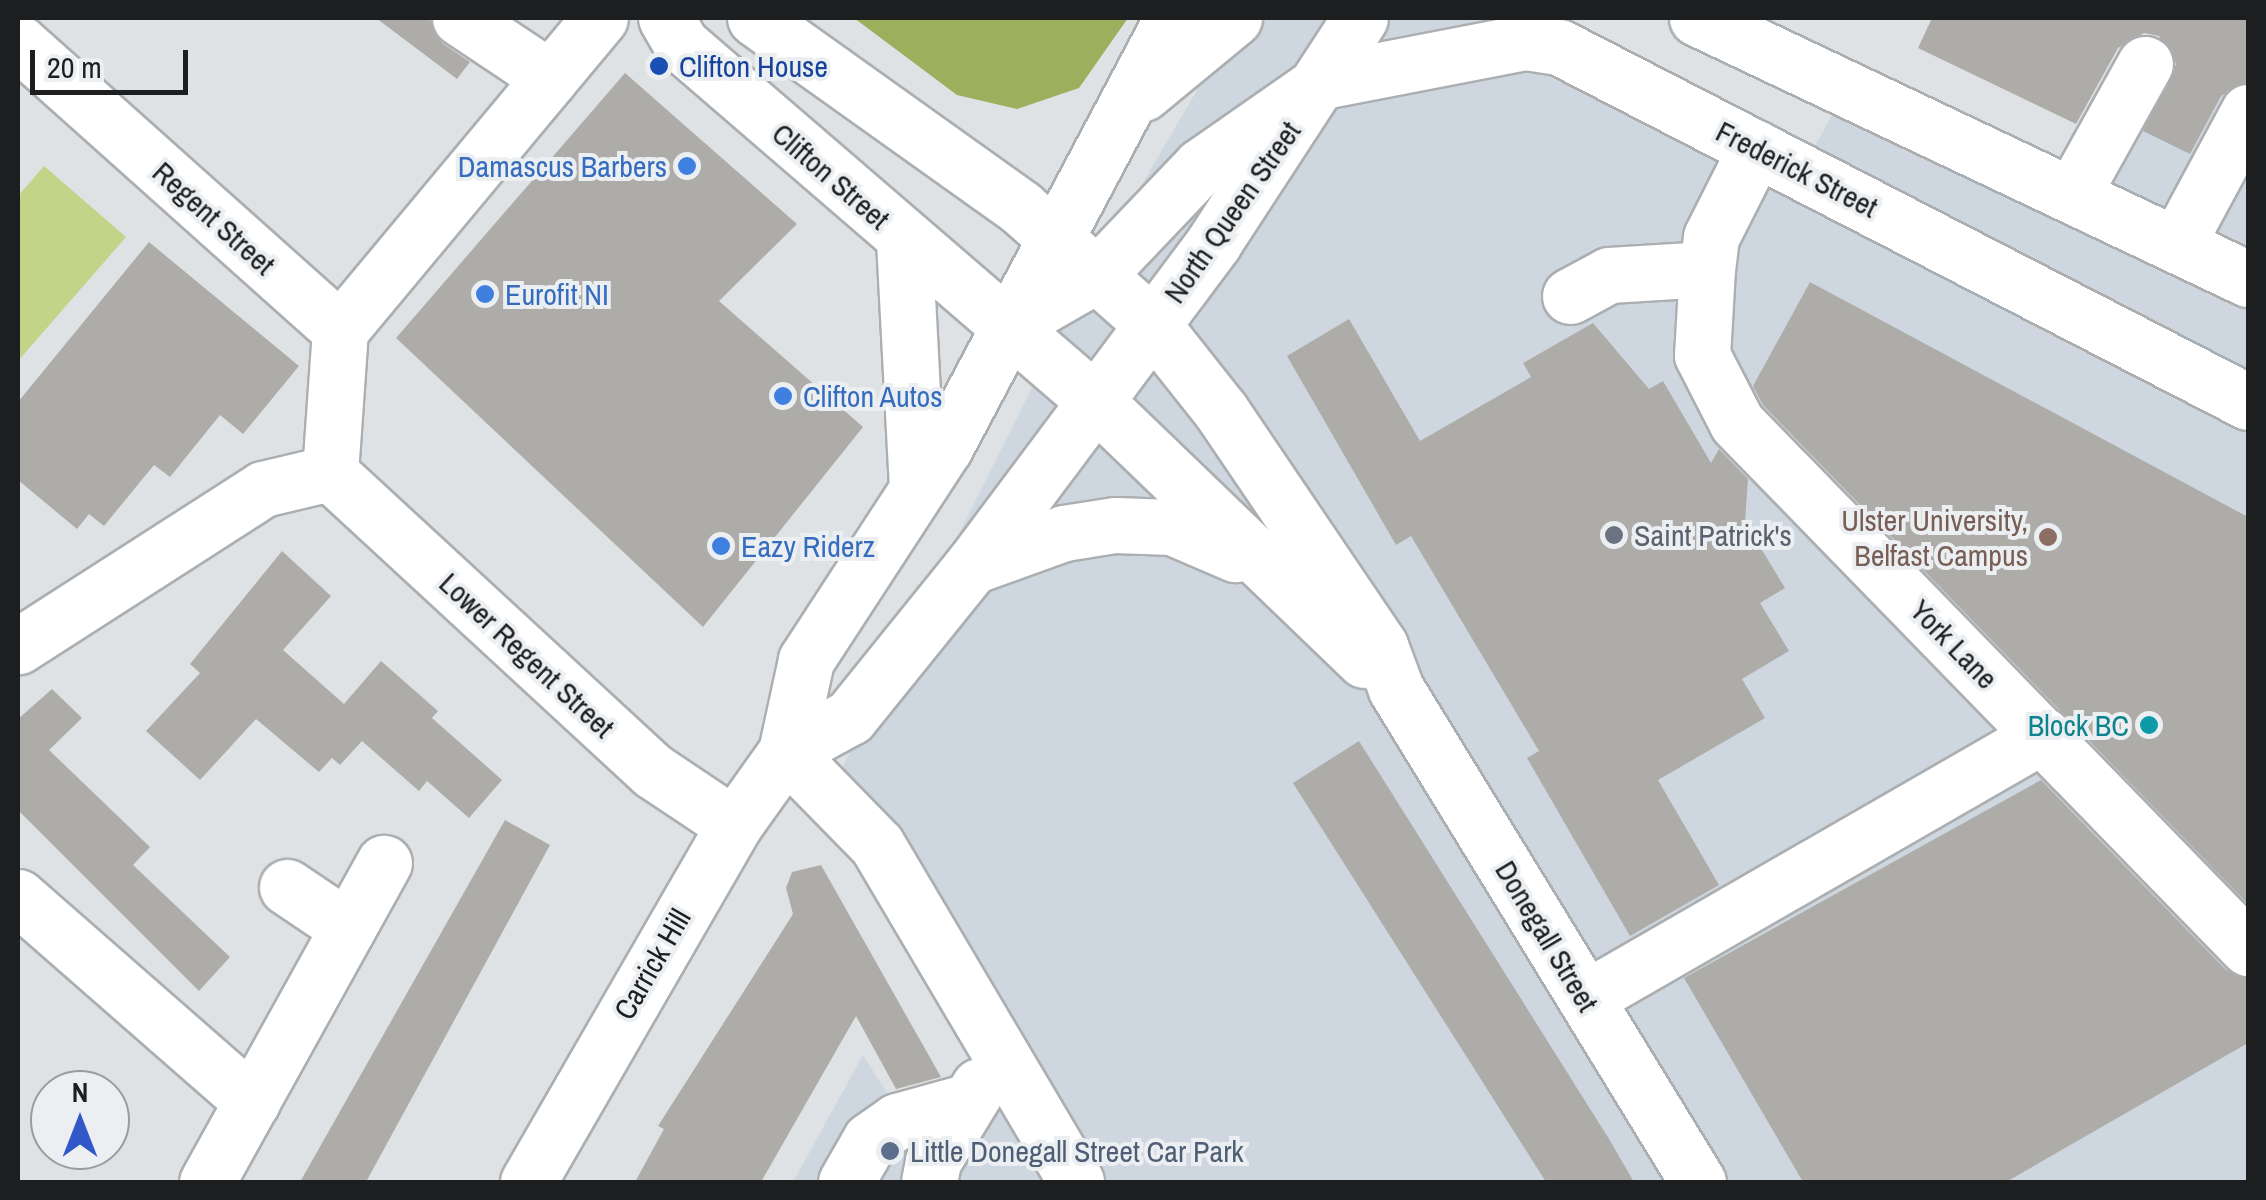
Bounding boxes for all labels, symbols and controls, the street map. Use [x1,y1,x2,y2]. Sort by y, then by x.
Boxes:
scale bar [35,30,192,92]
text: 20 m [47,47,102,87]
place label: Clifton House [679,48,828,84]
marker: Clifton House [648,55,670,77]
street label: Frederick Street [1710,113,1884,225]
street label: North Queen Street [1156,114,1308,310]
street label: Clifton Street [765,115,897,237]
place label: Damascus Barbers [458,148,667,184]
street label: Regent Street [146,154,282,282]
marker: Damascus Barbers [676,155,698,177]
place label: Eurofit NI [505,276,609,312]
marker: Eurofit NI [474,283,496,305]
place label: Clifton Autos [803,378,944,414]
marker: Clifton Autos [772,385,794,407]
place label: Ulster University, Belfast Campus [1841,502,2028,572]
place label: Saint Patrick's [1634,517,1792,553]
marker: Saint Patrick's [1603,524,1625,546]
marker: Ulster University, Belfast Campus [2037,526,2059,548]
place label: Eazy Riderz [741,528,875,564]
marker: Eazy Riderz [710,535,732,557]
street label: Lower Regent Street [432,565,622,745]
street label: York Lane [1903,592,2005,696]
place label: Block BC [2028,707,2129,743]
marker: Block BC [2138,714,2160,736]
street label: Donegall Street [1488,854,1606,1018]
street label: Carrick Hill [606,902,698,1026]
north arrow [30,1070,130,1170]
text: N [72,1073,88,1111]
place label: Little Donegall Street Car Park [910,1133,1244,1169]
marker: Little Donegall Street Car Park [879,1140,901,1162]

